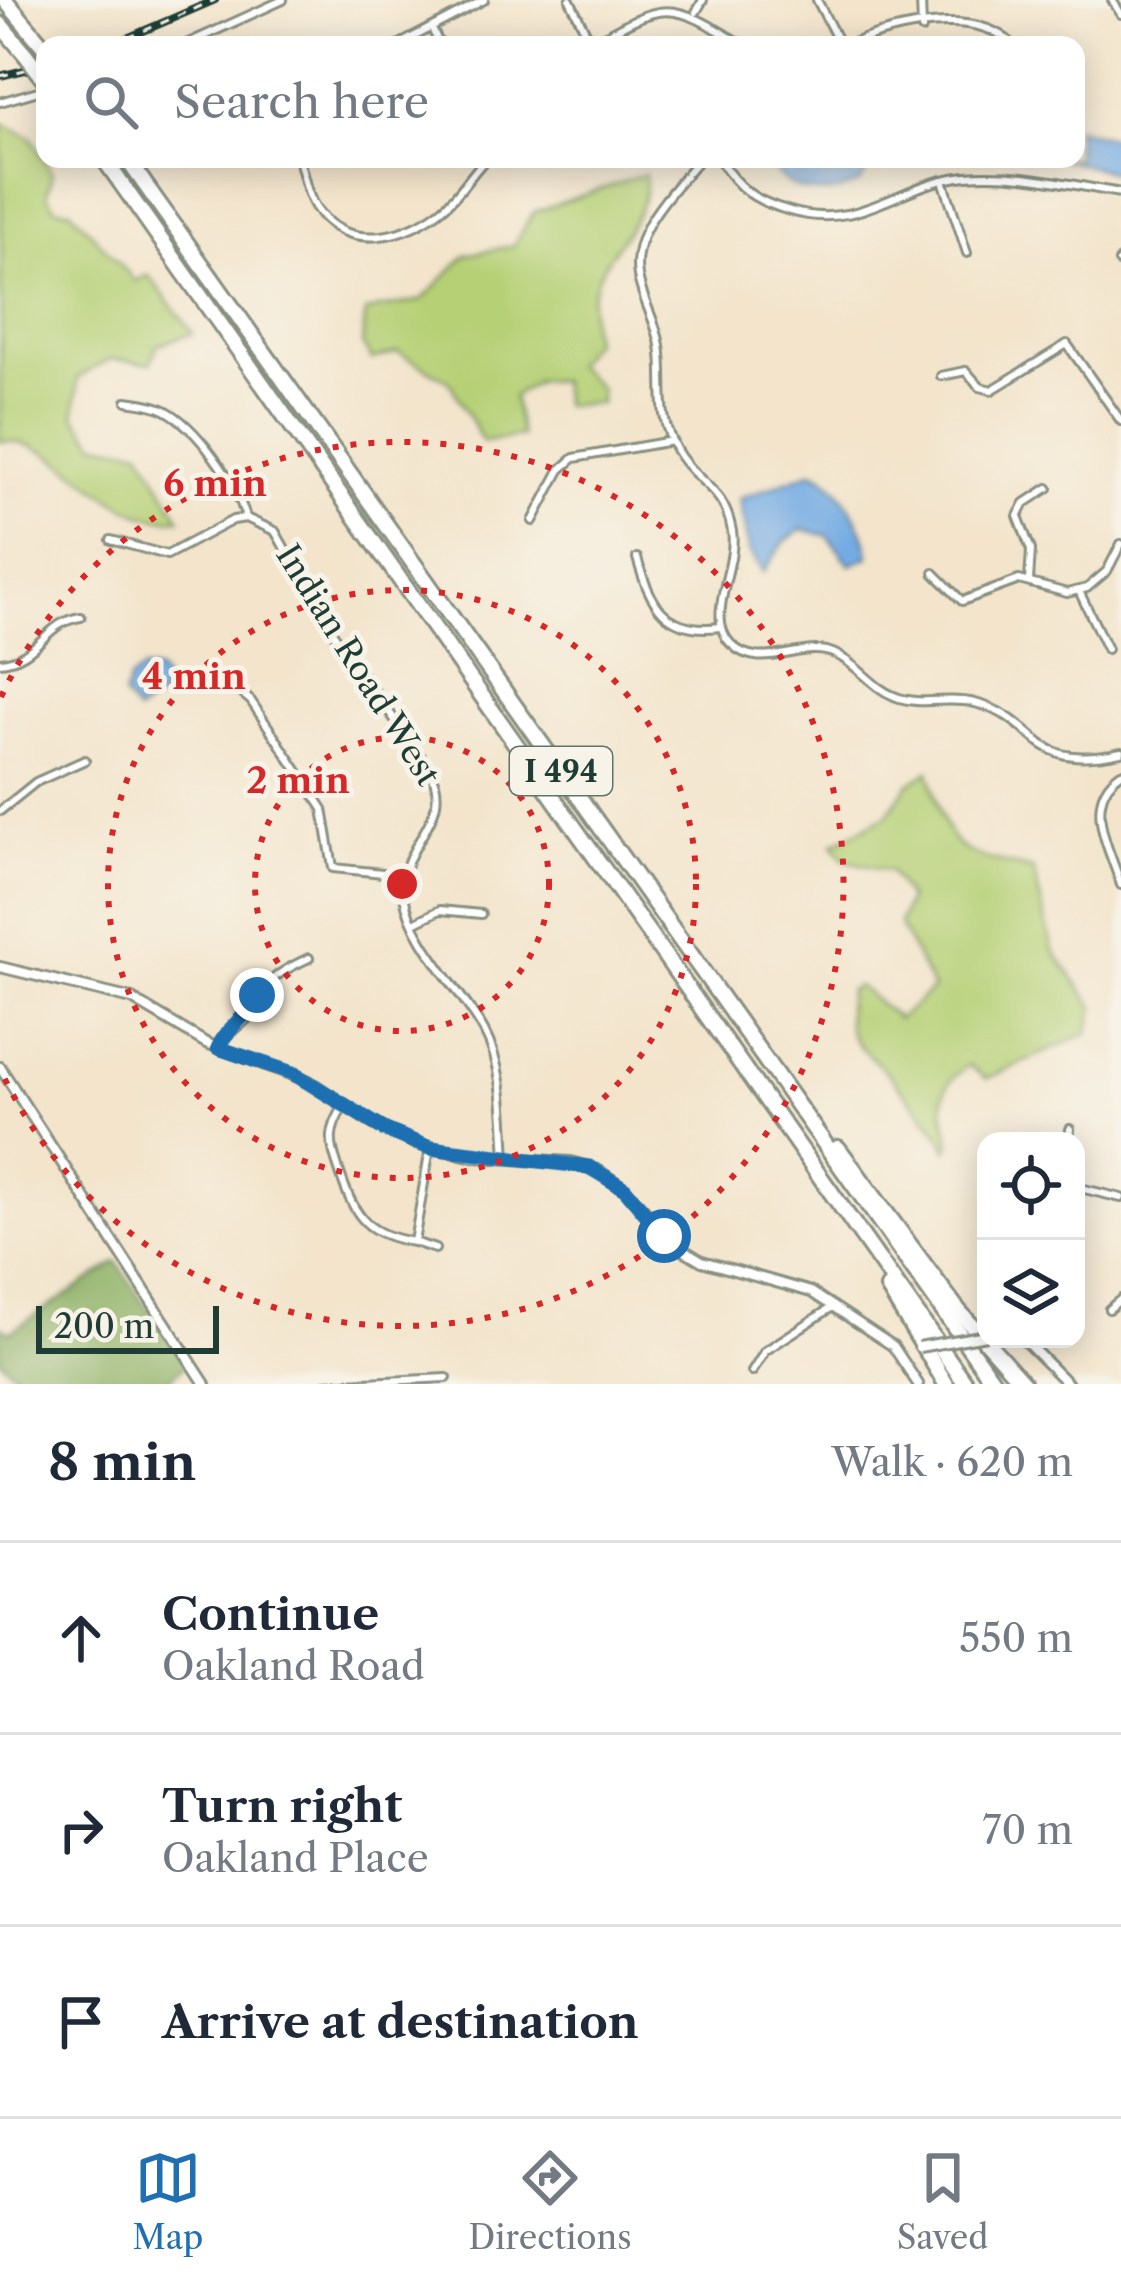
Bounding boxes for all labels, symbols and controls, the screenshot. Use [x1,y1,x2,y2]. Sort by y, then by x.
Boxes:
search box [36,36,1085,168]
icon: search [78,69,144,135]
text: Search here [174,74,429,130]
text: 6 min [163,461,267,505]
street label: Indian Road West [267,537,449,794]
text: 4 min [142,654,246,698]
road number: I 494 [510,747,612,795]
text: 2 min [246,758,350,802]
centre of rings [381,863,423,905]
route end [230,968,284,1022]
map controls [977,1132,1085,1348]
button: locate [977,1132,1085,1240]
route start [637,1209,691,1263]
button: layers [977,1240,1085,1348]
scale bar [36,1300,219,1353]
text: 200 m [54,1306,154,1347]
text: 8 min [48,1431,196,1493]
text: Walk · 620 m [831,1438,1073,1486]
text: Continue [162,1586,379,1642]
icon: ahead [48,1605,114,1671]
text: 550 m [959,1614,1073,1662]
text: Oakland Road [162,1642,425,1690]
text: Turn right [162,1778,402,1834]
icon: right [48,1797,114,1863]
text: 70 m [982,1806,1073,1854]
text: Oakland Place [162,1834,429,1882]
icon: arrive [48,1989,114,2055]
text: Arrive at destination [162,1994,639,2050]
tab: Map [133,2145,203,2258]
tab: Directions [469,2145,632,2258]
tab: Saved [897,2145,988,2258]

